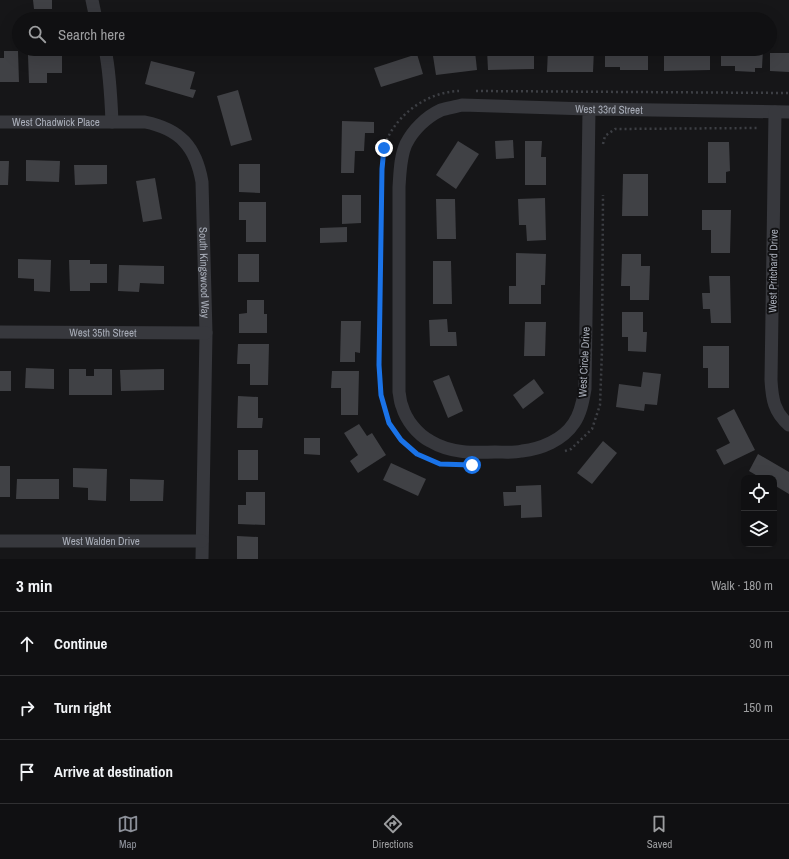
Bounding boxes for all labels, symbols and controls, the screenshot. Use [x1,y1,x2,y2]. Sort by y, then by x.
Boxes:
search box [12,12,777,56]
icon: search [26,23,48,45]
text: Search here [58,24,125,45]
street label: West 33rd Street [575,102,643,117]
street label: West Chadwick Place [12,115,100,129]
route end [375,139,393,157]
street label: South Kingswood Way [196,227,213,319]
street label: West Pritchard Drive [765,229,781,313]
street label: West 35th Street [69,325,137,340]
street label: West Circle Drive [575,326,593,398]
route start [463,456,481,474]
map controls [741,475,777,547]
button: locate [741,475,777,511]
button: layers [741,511,777,547]
street label: West Walden Drive [62,534,140,548]
text: 3 min [16,574,52,597]
text: Walk · 180 m [711,577,773,594]
icon: ahead [16,633,38,655]
text: Continue [54,633,107,654]
text: 30 m [749,635,773,652]
icon: right [16,697,38,719]
text: Turn right [54,697,111,718]
text: 150 m [743,699,773,716]
icon: arrive [16,761,38,783]
text: Arrive at destination [54,761,173,782]
tab: Map [117,813,139,851]
tab: Directions [372,813,413,851]
tab: Saved [647,813,672,851]

